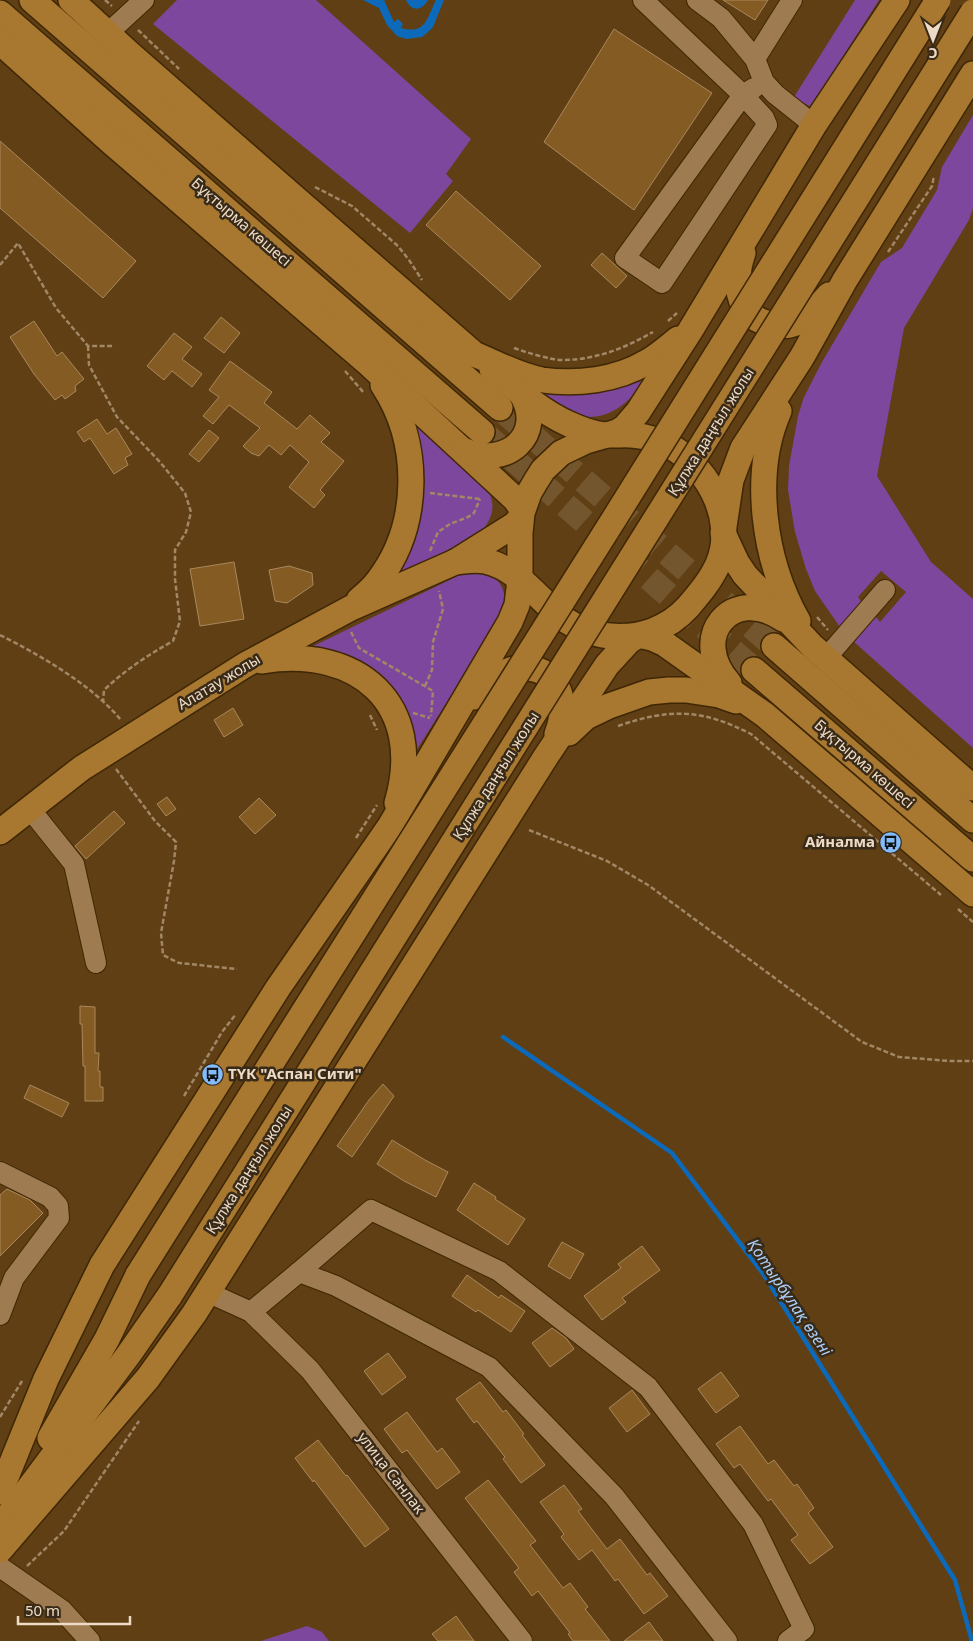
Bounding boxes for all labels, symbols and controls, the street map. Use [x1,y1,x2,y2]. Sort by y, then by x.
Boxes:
north arrow [908,15,958,65]
text: С [928,44,938,63]
street label: Бұқтырма көшесі [188,172,296,270]
street label: Құлжа даңғыл жолы [662,363,758,499]
street label: Алатау жолы [173,649,264,714]
street label: Құлжа даңғыл жолы [447,707,543,843]
street label: Бұқтырма көшесі [811,714,919,812]
bus stop icon: Айналма [879,830,903,854]
place label: Айналма [805,831,875,851]
bus stop icon: ТҮК "Аспан Сити" [200,1062,224,1086]
place label: ТҮК "Аспан Сити" [228,1063,362,1083]
street label: Құлжа даңғыл жолы [200,1101,296,1237]
water label: Қотырбұлақ өзені [742,1234,838,1361]
street label: улица Санлак [354,1427,430,1517]
scale bar [18,1594,130,1626]
text: 50 m [25,1600,60,1620]

